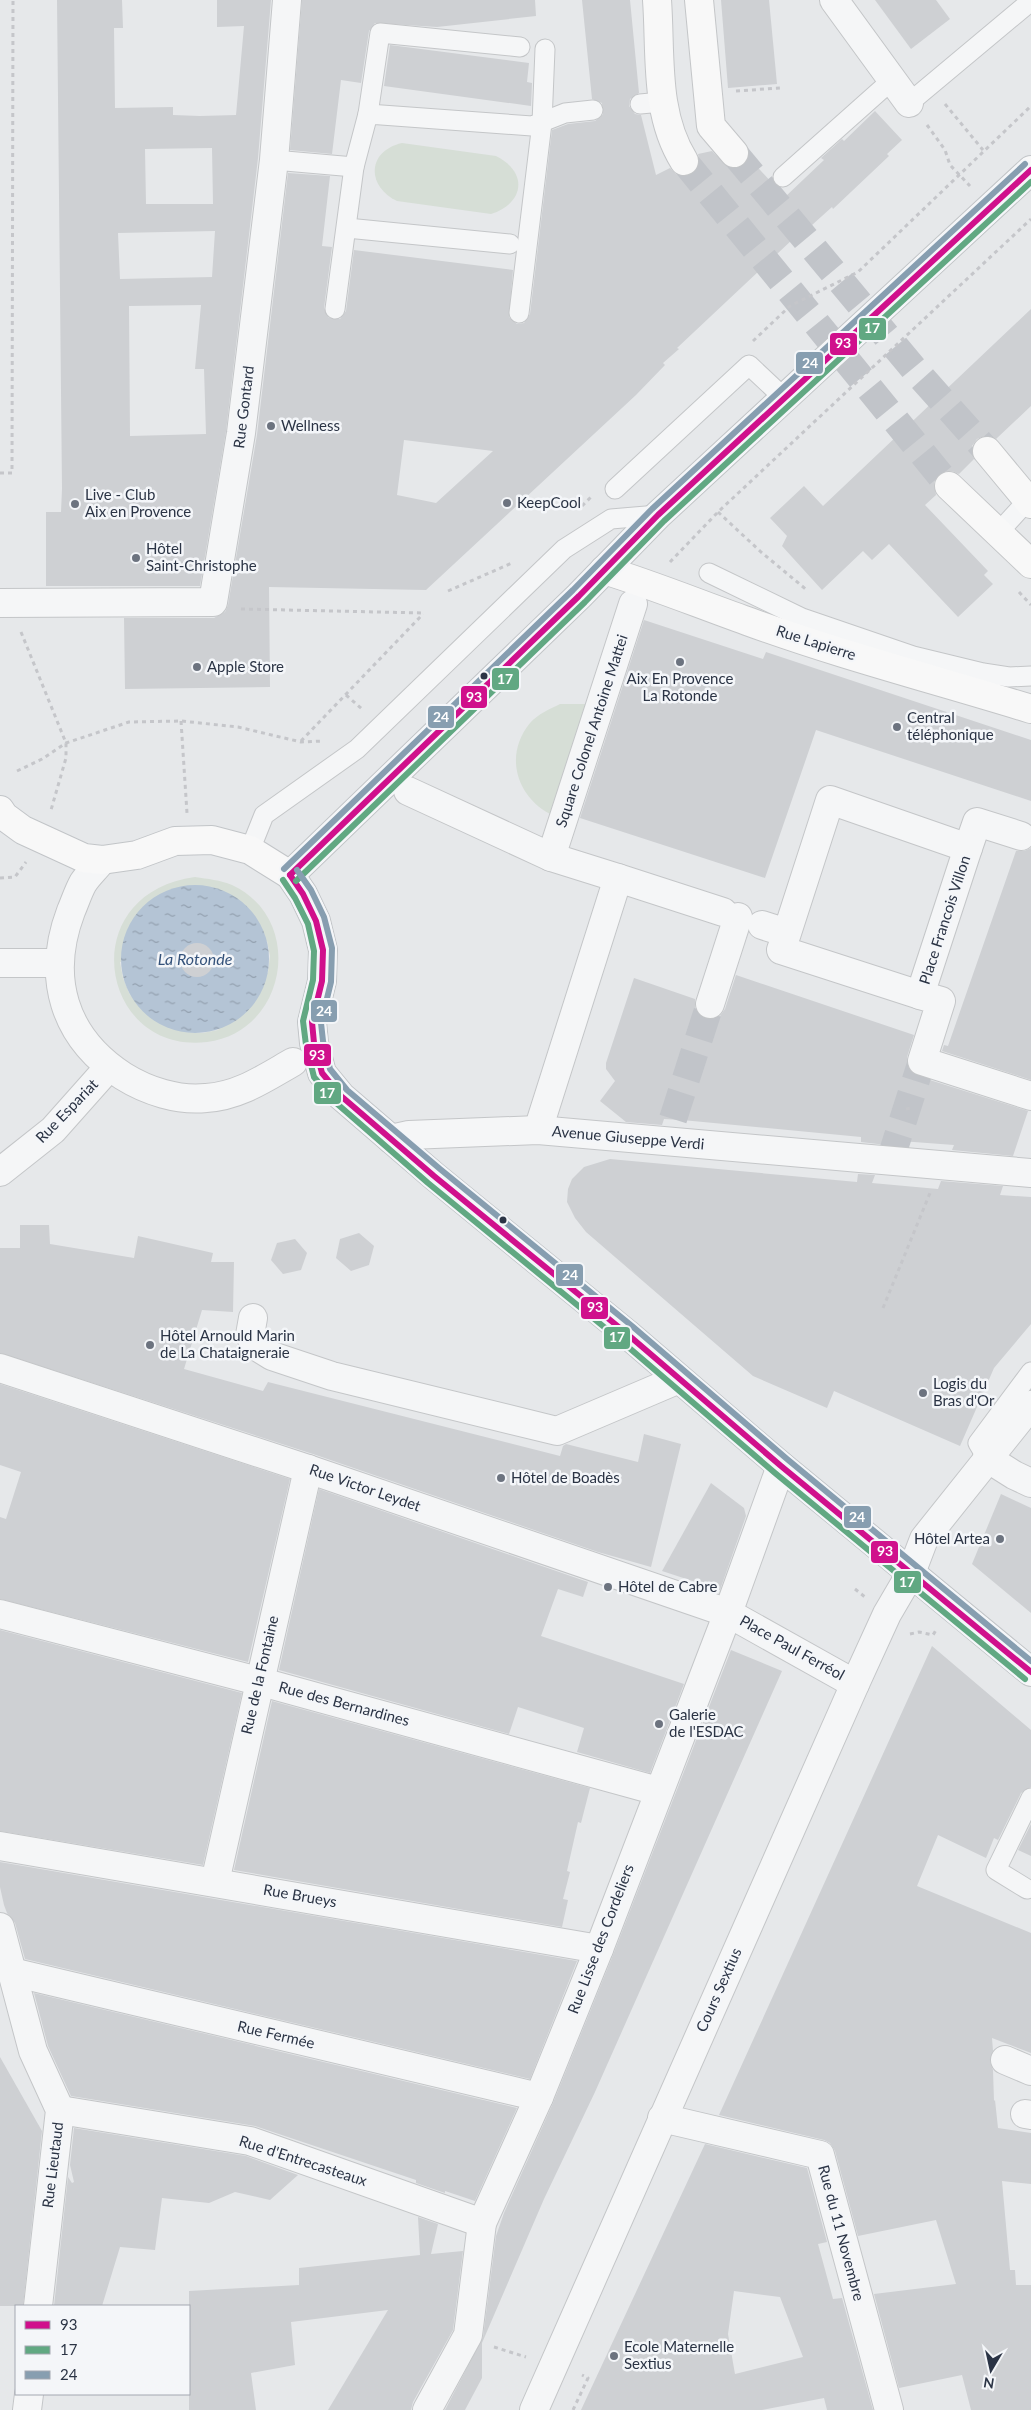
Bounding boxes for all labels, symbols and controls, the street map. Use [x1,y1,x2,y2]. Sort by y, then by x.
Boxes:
line badge: 17 [858,317,887,341]
text: 17 [864,319,880,336]
line badge: 93 [829,332,858,356]
text: 93 [835,334,851,351]
line badge: 24 [795,351,824,375]
text: 24 [802,354,818,371]
street label: Rue Gontard [229,364,257,449]
place label: Wellness [281,416,340,434]
marker: Wellness [265,420,277,432]
place label: Live - Club Aix en Provence [85,485,191,520]
place label: KeepCool [517,493,581,511]
marker: KeepCool [501,497,513,509]
marker: Live - Club Aix en Provence [69,498,81,510]
place label: Hôtel Saint-Christophe [146,539,257,574]
marker: Hôtel Saint-Christophe [130,552,142,564]
street label: Rue Lapierre [774,621,859,663]
street label: Square Colonel Antoine Mattei [551,632,631,829]
marker: Aix En Provence La Rotonde [674,656,686,668]
place label: Apple Store [207,657,284,675]
marker: Apple Store [191,661,203,673]
line badge: 17 [491,667,520,691]
place label: Aix En Provence La Rotonde [627,669,733,704]
text: 17 [497,670,513,687]
unlabelled marker [479,671,489,681]
line badge: 93 [460,685,488,709]
text: 93 [466,688,482,705]
line badge: 24 [427,705,455,729]
text: 24 [433,708,449,725]
place label: Central téléphonique [907,708,994,743]
marker: Central téléphonique [891,721,903,733]
street label: Place Francois Villon [915,853,973,986]
water label: La Rotonde [158,949,233,968]
line badge: 24 [310,999,338,1023]
text: 24 [316,1002,332,1019]
line badge: 93 [303,1043,332,1067]
text: 93 [309,1046,325,1063]
street label: Rue Espariat [31,1074,102,1146]
line badge: 17 [313,1081,342,1105]
text: 17 [319,1084,335,1101]
street label: Avenue Giuseppe Verdi [551,1121,705,1153]
unlabelled marker [498,1215,508,1225]
line badge: 24 [555,1263,584,1287]
text: 24 [562,1266,578,1283]
line badge: 93 [580,1296,609,1320]
text: 93 [587,1298,603,1315]
place label: Hôtel Arnould Marin de La Chataigneraie [160,1326,295,1361]
line badge: 17 [603,1326,631,1350]
text: 17 [609,1328,625,1345]
marker: Hôtel Arnould Marin de La Chataigneraie [144,1339,156,1351]
place label: Logis du Bras d'Or [933,1374,995,1409]
marker: Logis du Bras d'Or [917,1387,929,1399]
street label: Rue Victor Leydet [307,1460,424,1515]
place label: Hôtel de Boadès [511,1468,620,1486]
marker: Hôtel de Boadès [495,1472,507,1484]
line badge: 24 [843,1505,872,1529]
text: 24 [849,1508,865,1525]
place label: Hôtel Artea [914,1529,990,1547]
marker: Hôtel Artea [994,1533,1006,1545]
line badge: 93 [870,1540,899,1564]
text: 93 [877,1542,893,1559]
line badge: 17 [893,1570,922,1594]
text: 17 [899,1573,915,1590]
place label: Hôtel de Cabre [618,1577,717,1595]
marker: Hôtel de Cabre [602,1581,614,1593]
street label: Place Paul Ferréol [737,1611,848,1683]
street label: Rue de la Fontaine [237,1613,281,1736]
street label: Rue des Bernardines [277,1677,412,1729]
place label: Galerie de l'ESDAC [669,1705,744,1740]
marker: Galerie de l'ESDAC [653,1718,665,1730]
street label: Rue Lisse des Cordeliers [563,1861,637,2016]
street label: Rue Brueys [262,1880,338,1910]
street label: Cours Sextius [692,1945,745,2034]
street label: Rue Fermée [236,2016,317,2052]
street label: Rue Lieutaud [38,2121,66,2209]
street label: Rue d'Entrecasteaux [237,2131,370,2189]
street label: Rue du 11 Novembre [815,2163,869,2303]
legend [15,2305,190,2395]
text: 93 [60,2315,77,2333]
place label: Ecole Maternelle Sextius [624,2337,734,2372]
text: 17 [60,2340,78,2358]
north arrow [966,2345,1016,2395]
marker: Ecole Maternelle Sextius [608,2350,620,2362]
text: 24 [60,2365,78,2383]
text: N [982,2374,996,2393]

